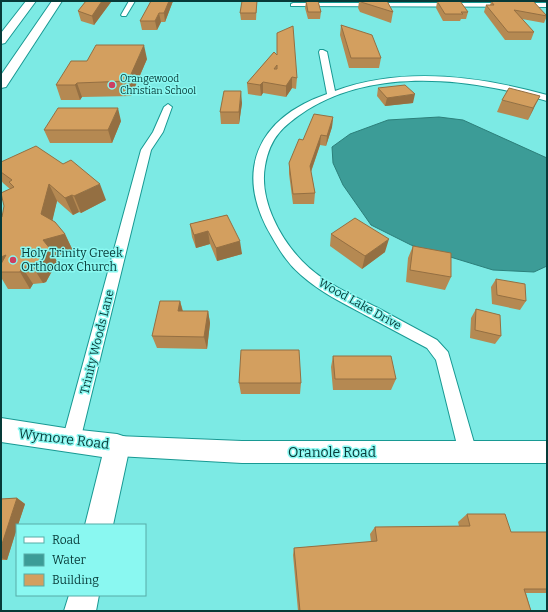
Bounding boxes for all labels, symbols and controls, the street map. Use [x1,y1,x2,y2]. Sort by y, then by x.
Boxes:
place label: Orangewood Christian School [120,73,196,97]
marker: Orangewood Christian School [107,80,117,90]
place label: Holy Trinity Greek Orthodox Church [21,246,123,274]
marker: Holy Trinity Greek Orthodox Church [8,255,18,265]
street label: Wood Lake Drive [316,275,404,333]
street label: Trinity Woods Lane [77,288,117,396]
street label: Wymore Road [18,425,110,453]
street label: Oranole Road [288,444,376,461]
legend [16,524,146,596]
text: Road [52,533,80,547]
text: Water [52,553,87,567]
text: Building [52,573,99,587]

